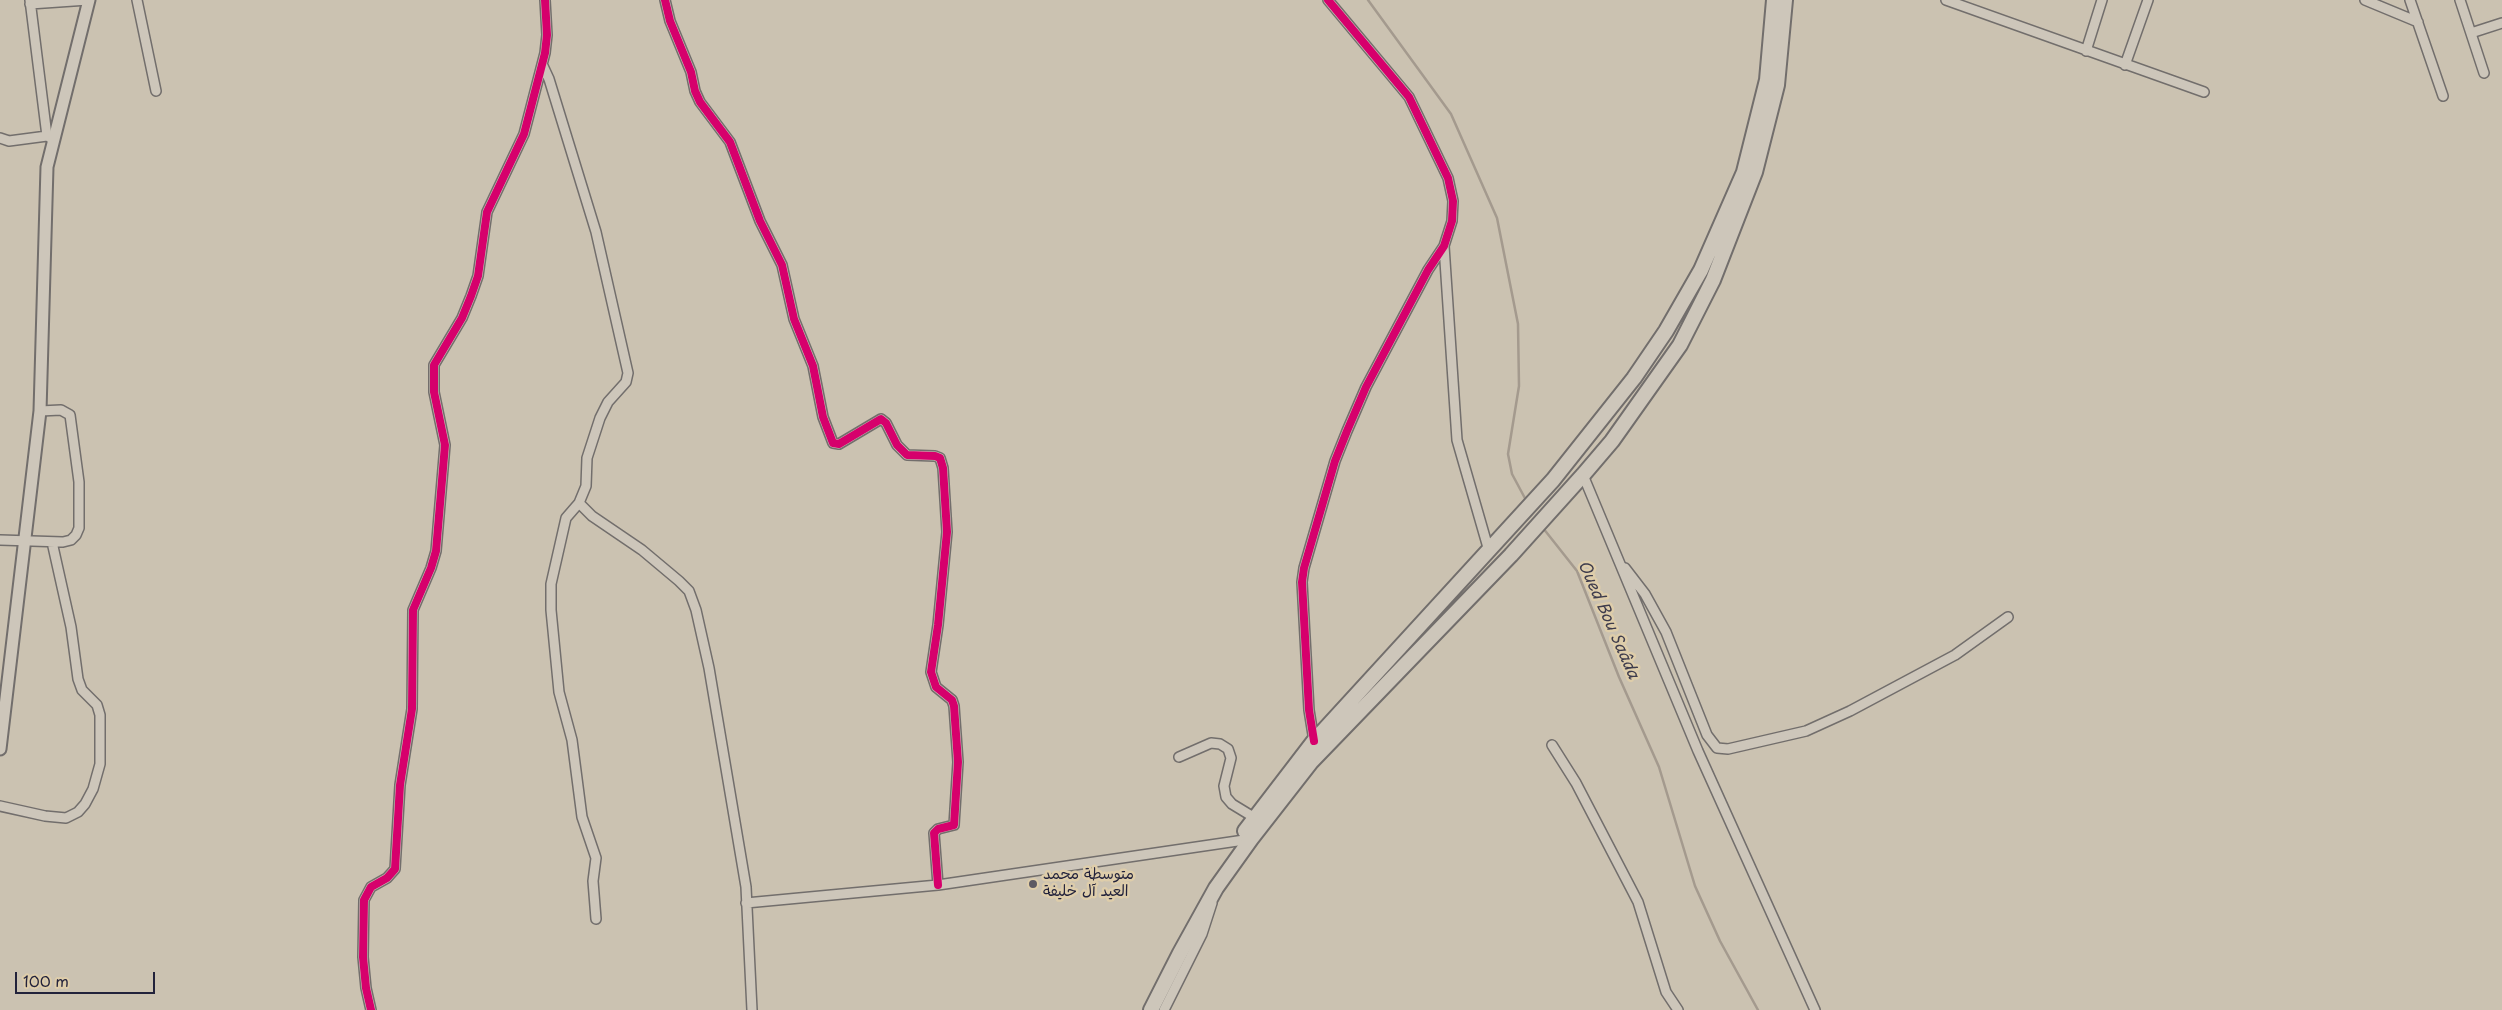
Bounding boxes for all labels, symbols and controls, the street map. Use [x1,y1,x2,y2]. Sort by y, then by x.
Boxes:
water label: Oued Bou Saâda [1573,558,1643,682]
place label: متوسطة محمد العيد آل خليفة [1043,866,1134,901]
marker: متوسطة محمد العيد آل خليفة [1027,878,1039,890]
scale bar [18,962,158,994]
text: 100 m [23,969,69,992]

